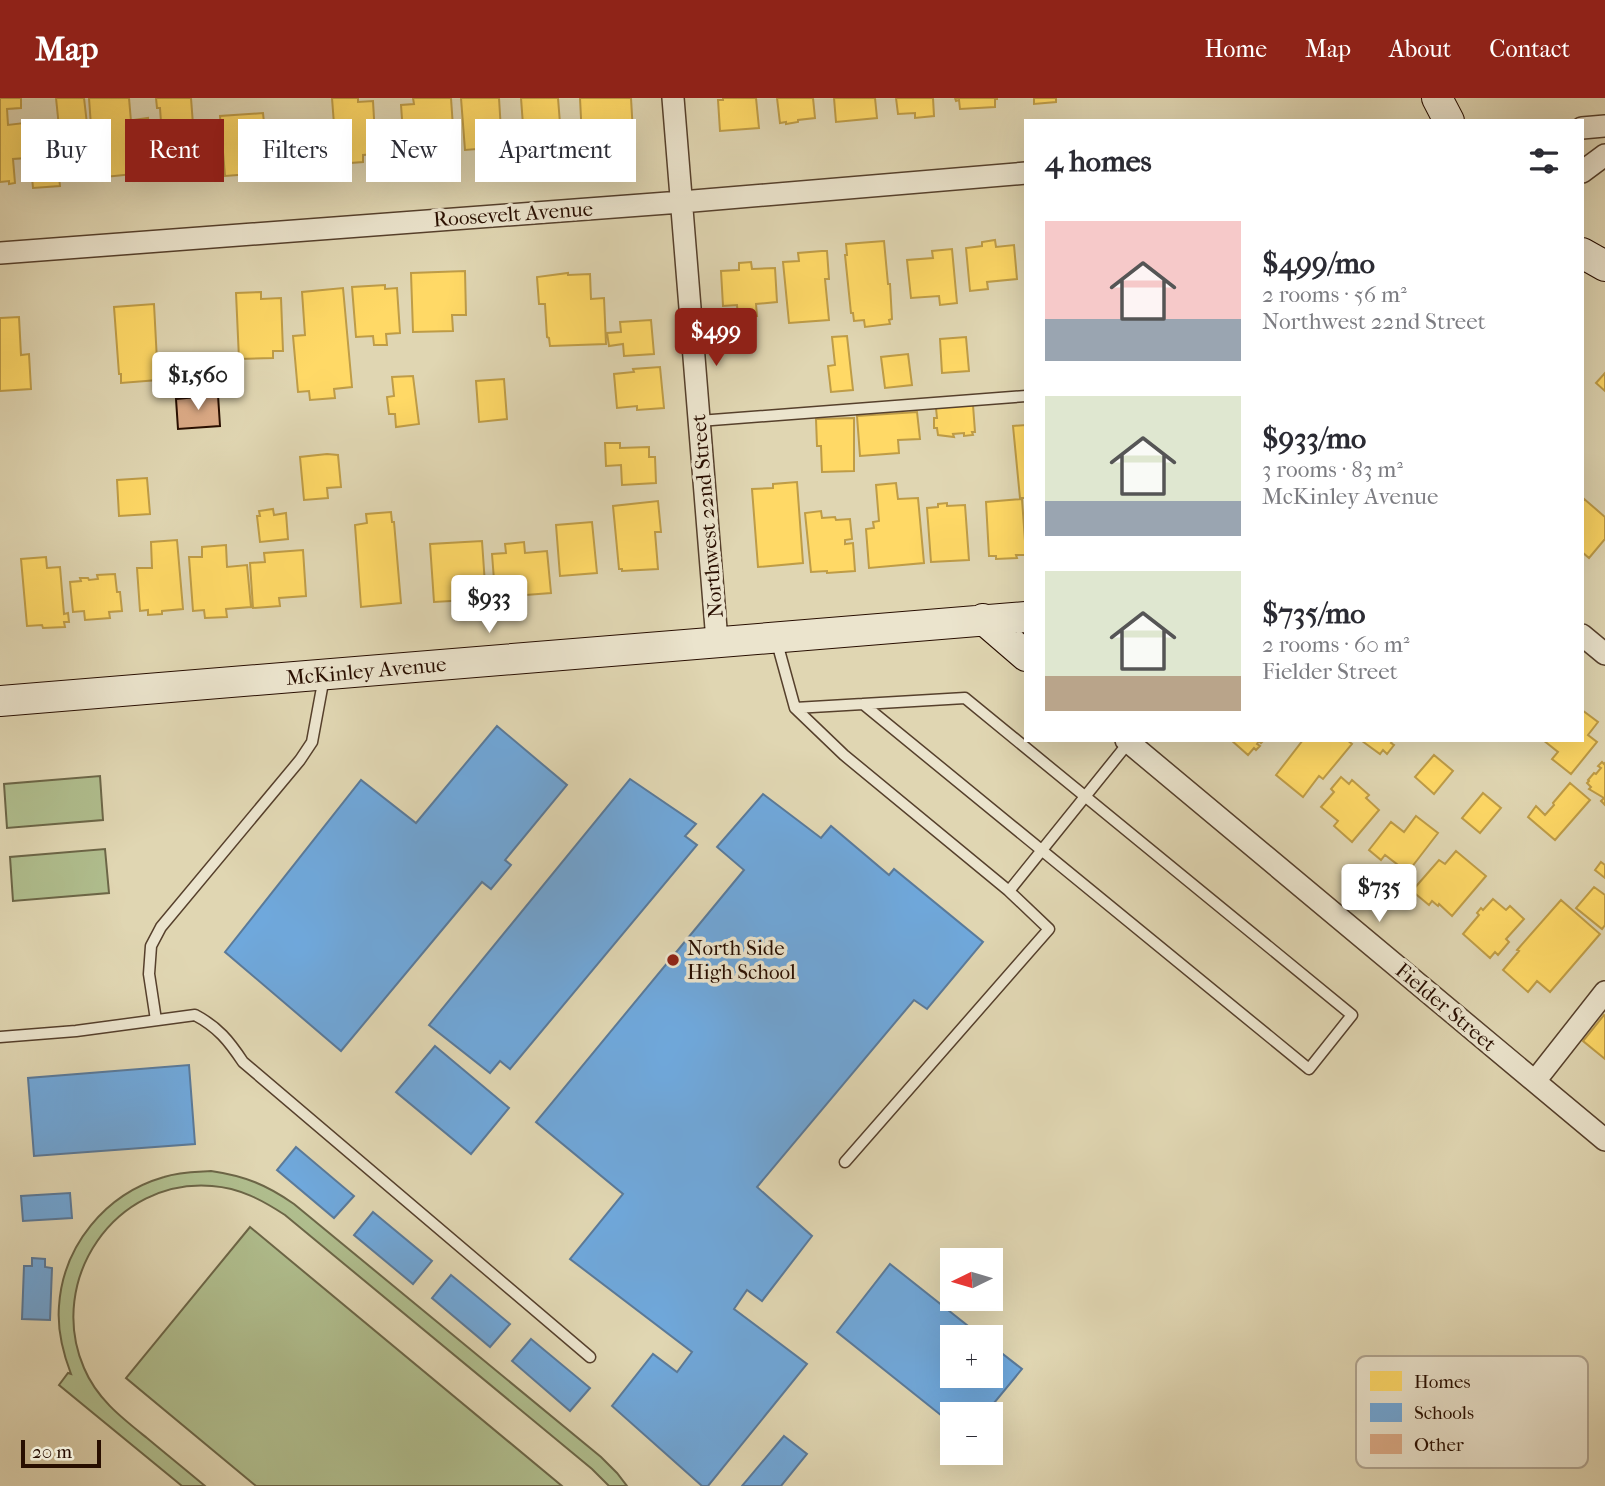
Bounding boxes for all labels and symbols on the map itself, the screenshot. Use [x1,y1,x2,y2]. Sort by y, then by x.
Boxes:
street label: Roosevelt Avenue [432,196,594,232]
pin: $499 [675,308,757,368]
pin: $1,560 [141,352,255,412]
street label: Northwest 22nd Street [686,413,728,619]
pin: $933 [448,575,530,635]
street label: McKinley Avenue [285,652,447,690]
pin: $735 [1338,864,1420,924]
place label: North Side High School [687,936,796,984]
marker: North Side High School [665,952,681,968]
street label: Fielder Street [1391,958,1502,1056]
north arrow [940,1248,1003,1311]
legend [1356,1356,1588,1468]
text: Homes [1414,1371,1470,1393]
text: Schools [1414,1402,1474,1424]
text: Other [1414,1434,1465,1456]
scale bar [21,1437,102,1469]

